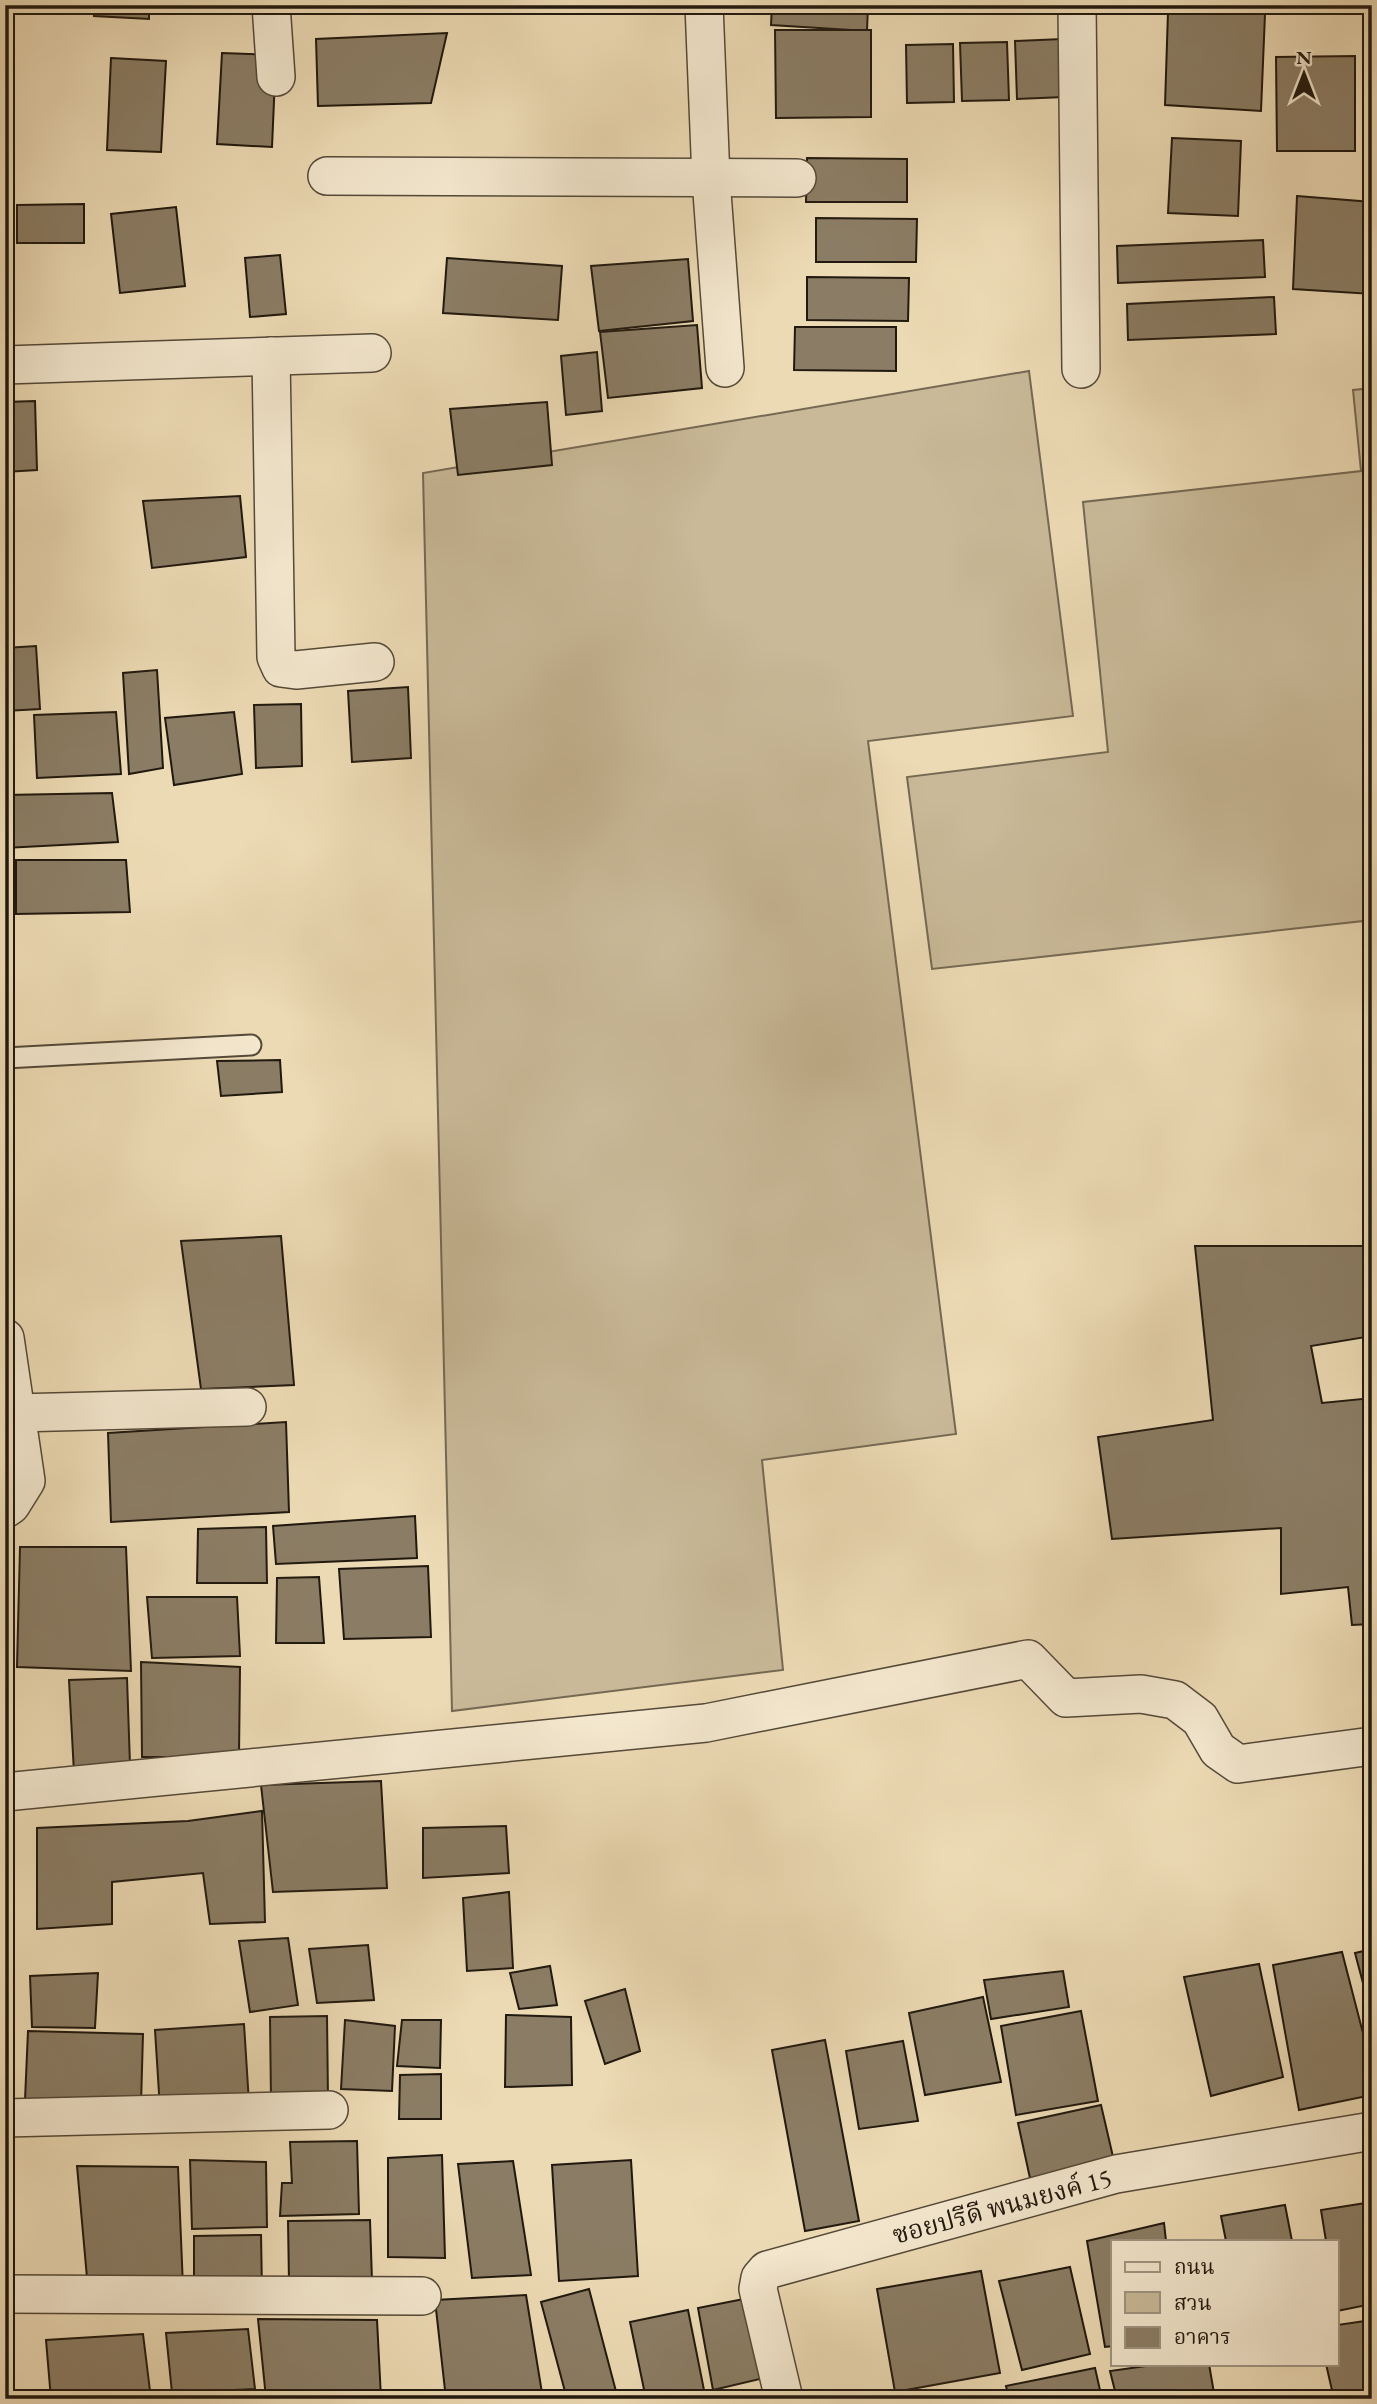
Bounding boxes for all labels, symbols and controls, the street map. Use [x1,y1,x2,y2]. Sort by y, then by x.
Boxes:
north arrow [1268,38,1338,108]
text: N [1296,45,1312,70]
street label: ซอยปรีดี พนมยงค์ 15 [889,2160,1115,2252]
legend [1111,2240,1338,2366]
text: ถนน [1174,2253,1215,2280]
text: สวน [1174,2289,1212,2316]
text: อาคาร [1174,2323,1231,2350]

